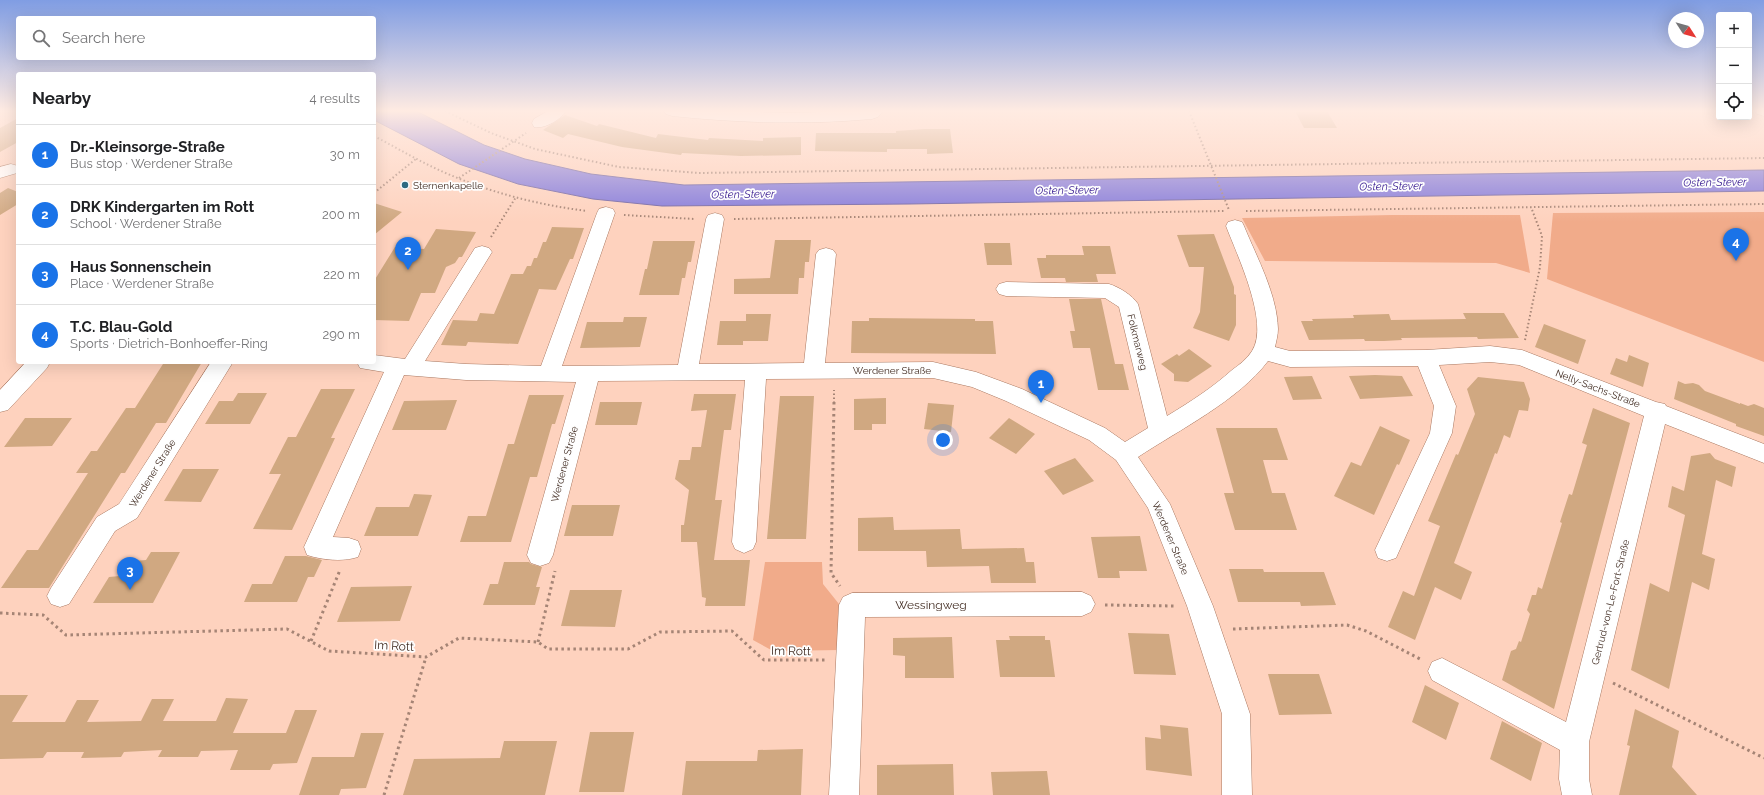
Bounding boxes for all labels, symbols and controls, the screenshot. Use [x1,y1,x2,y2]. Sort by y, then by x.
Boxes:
north arrow [1668,12,1704,48]
map controls [1716,12,1752,120]
button: + [1716,12,1752,48]
search box [16,16,376,60]
icon: search [30,27,52,49]
text: Search here [62,29,145,47]
button: − [1716,48,1752,84]
button: locate [1716,84,1752,120]
text: Nearby [32,88,91,108]
text: 4 results [309,91,360,106]
text: Dr.-Kleinsorge-Straße [70,138,225,156]
text: 1 [42,147,48,162]
text: 30 m [330,147,360,162]
text: Bus stop · Werdener Straße [70,156,233,171]
water label: Osten-Stever [1683,175,1748,190]
water label: Osten-Stever [1359,179,1424,194]
marker: Sternenkapelle [400,180,410,190]
place label: Sternenkapelle [413,180,483,191]
water label: Osten-Stever [1035,183,1100,198]
water label: Osten-Stever [711,187,776,202]
text: DRK Kindergarten im Rott [70,198,254,216]
text: 2 [41,207,49,222]
text: 200 m [322,207,360,222]
text: School · Werdener Straße [70,216,222,231]
pin: 4 [1723,228,1749,261]
pin: 2 [395,237,421,270]
text: Haus Sonnenschein [70,258,211,276]
text: 3 [41,267,49,282]
text: 220 m [323,267,360,282]
text: Place · Werdener Straße [70,276,214,291]
street label: Folkmarweg [1125,313,1150,371]
text: T.C. Blau-Gold [70,318,172,336]
text: 4 [41,327,49,342]
text: 290 m [322,327,360,342]
text: Sports · Dietrich-Bonhoeffer-Ring [70,336,268,351]
street label: Werdener Straße [853,365,931,376]
street label: Nelly-Sachs-Straße [1554,367,1642,410]
pin: 1 [1028,370,1054,403]
street label: Werdener Straße [549,425,580,503]
your location [933,430,953,450]
street label: Werdener Straße [127,437,178,509]
street label: Werdener Straße [1150,500,1191,576]
street label: Gertrud-von-Le-Fort-Straße [1590,538,1631,666]
pin: 3 [117,557,143,590]
street label: Wessingweg [895,598,967,612]
street label: Im Rott [374,638,414,654]
street label: Im Rott [771,644,811,658]

